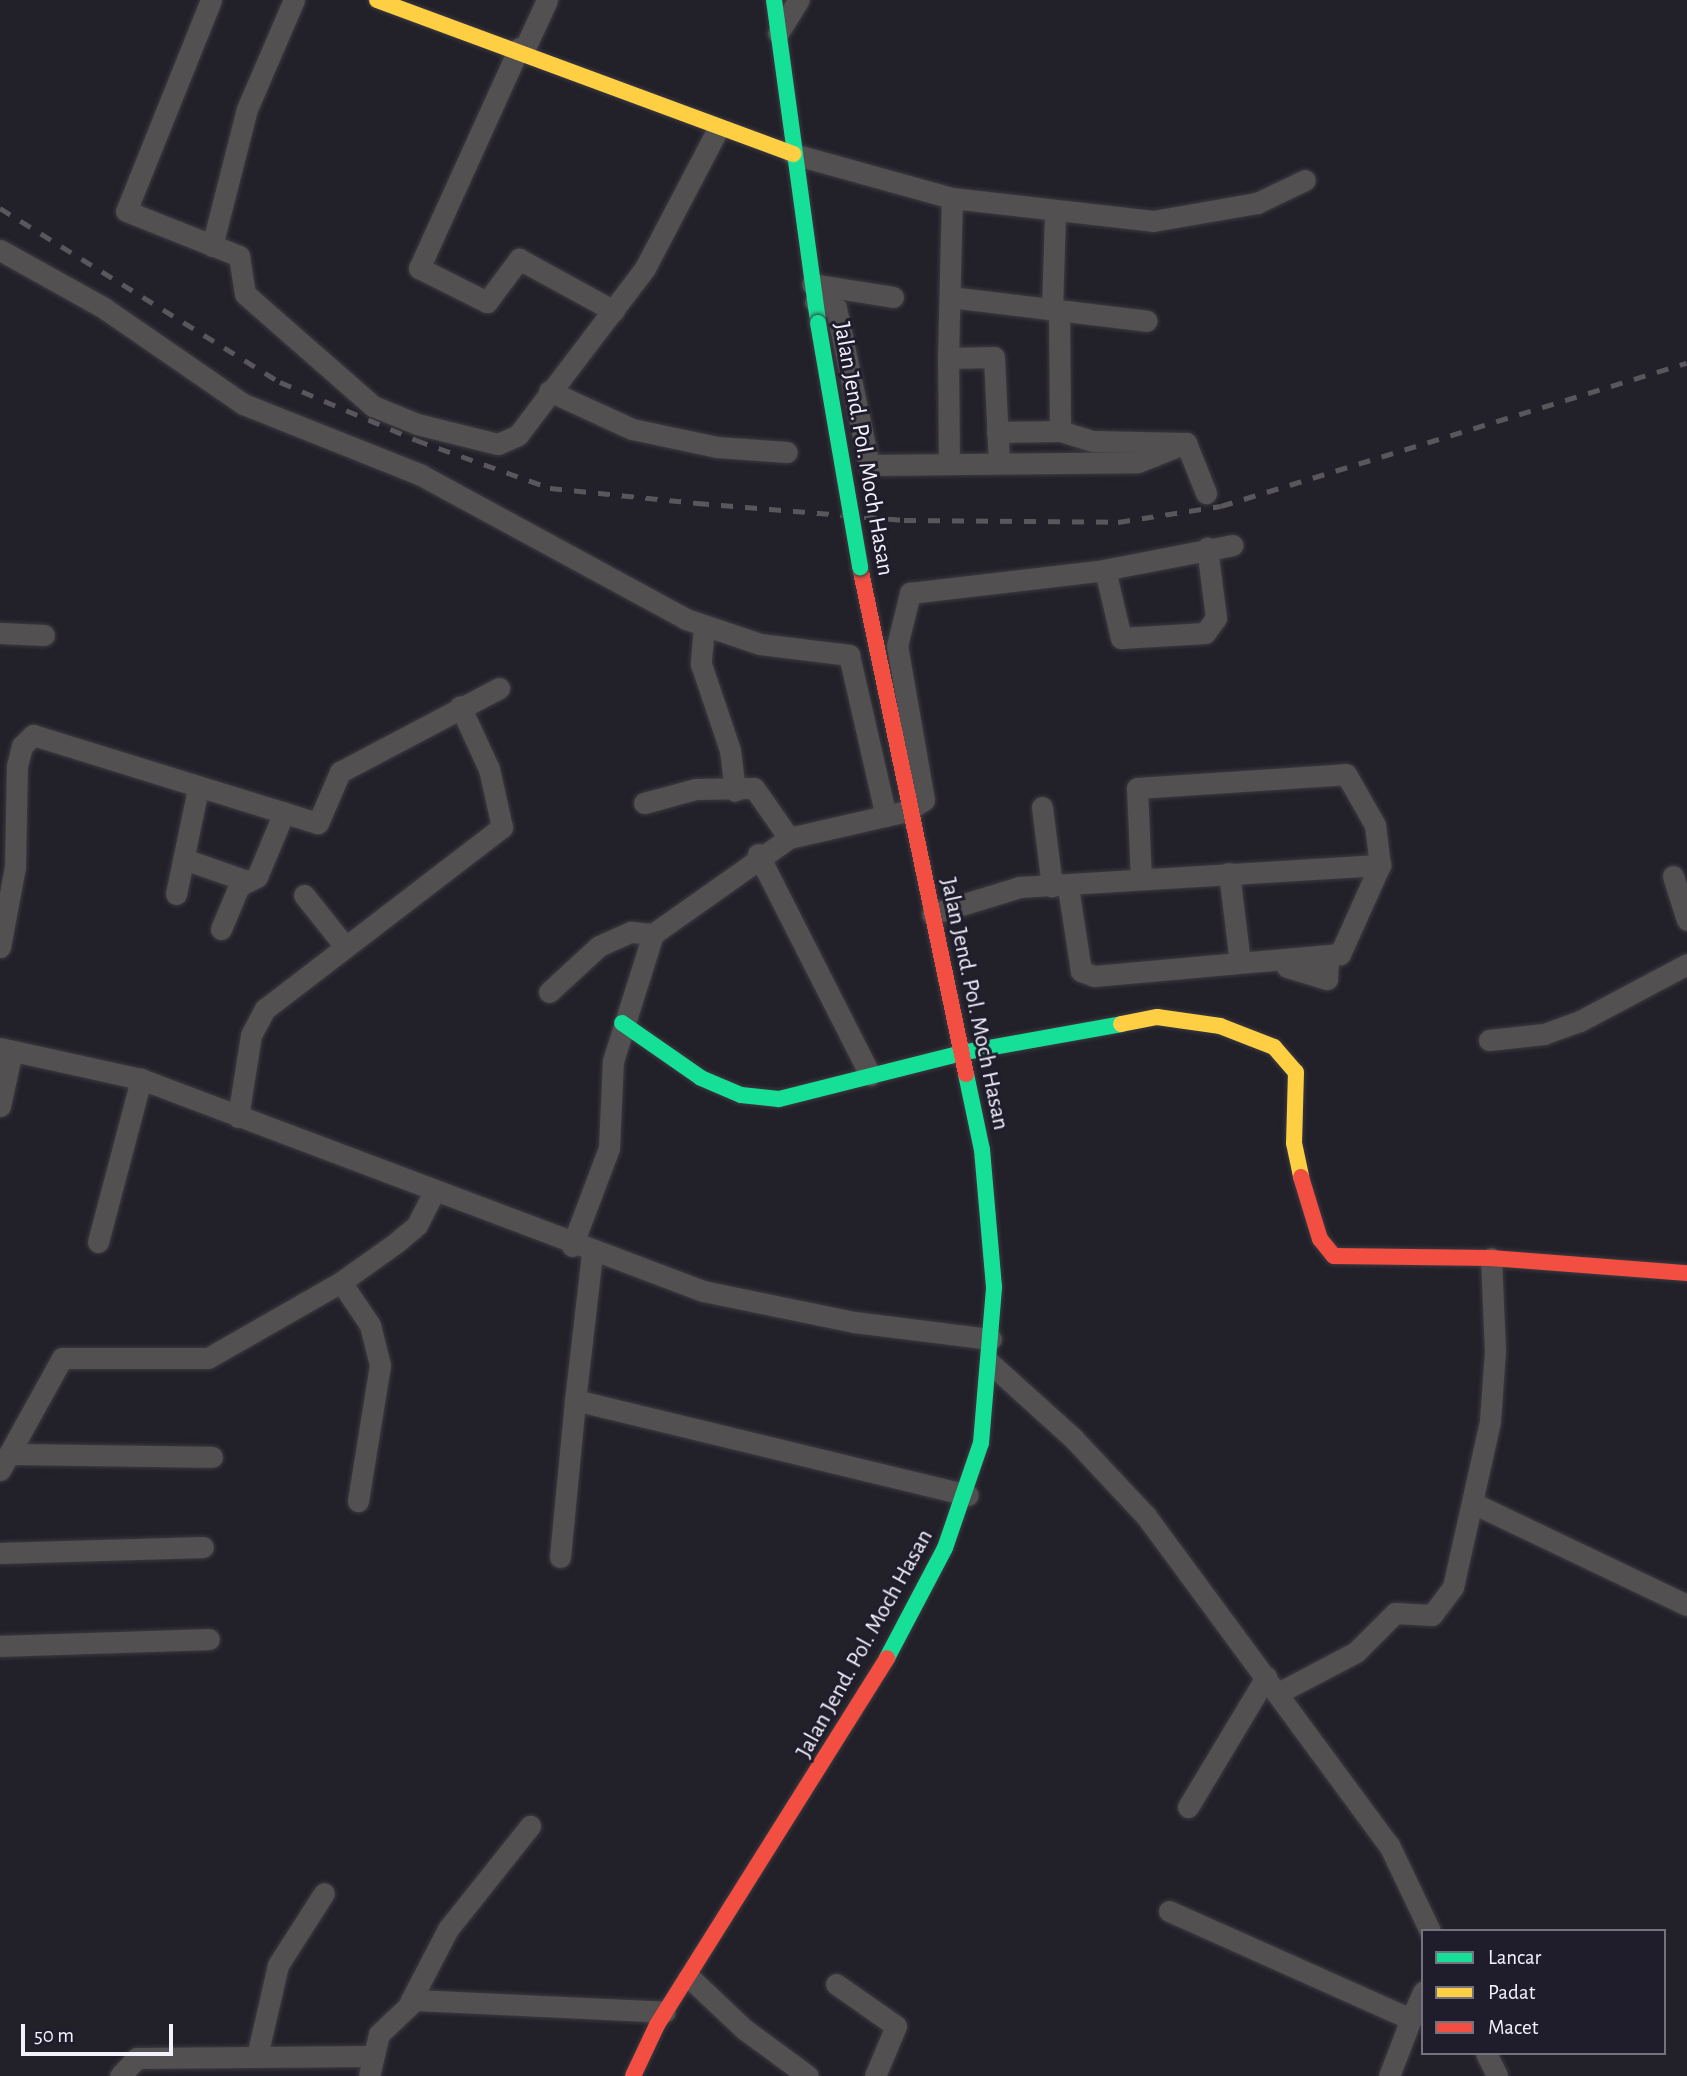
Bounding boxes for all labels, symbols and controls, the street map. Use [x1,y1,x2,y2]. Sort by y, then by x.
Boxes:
street label: Jalan Jend. Pol. Moch Hasan [826,320,900,578]
street label: Jalan Jend. Pol. Moch Hasan [933,875,1015,1133]
street label: Jalan Jend. Pol. Moch Hasan [790,1525,940,1763]
legend [1421,1929,1666,2055]
text: Lancar [1488,1947,1541,1968]
text: Padat [1488,1982,1535,2003]
scale bar [24,2010,177,2054]
text: Macet [1488,2017,1539,2038]
text: 50 m [34,2025,74,2046]

